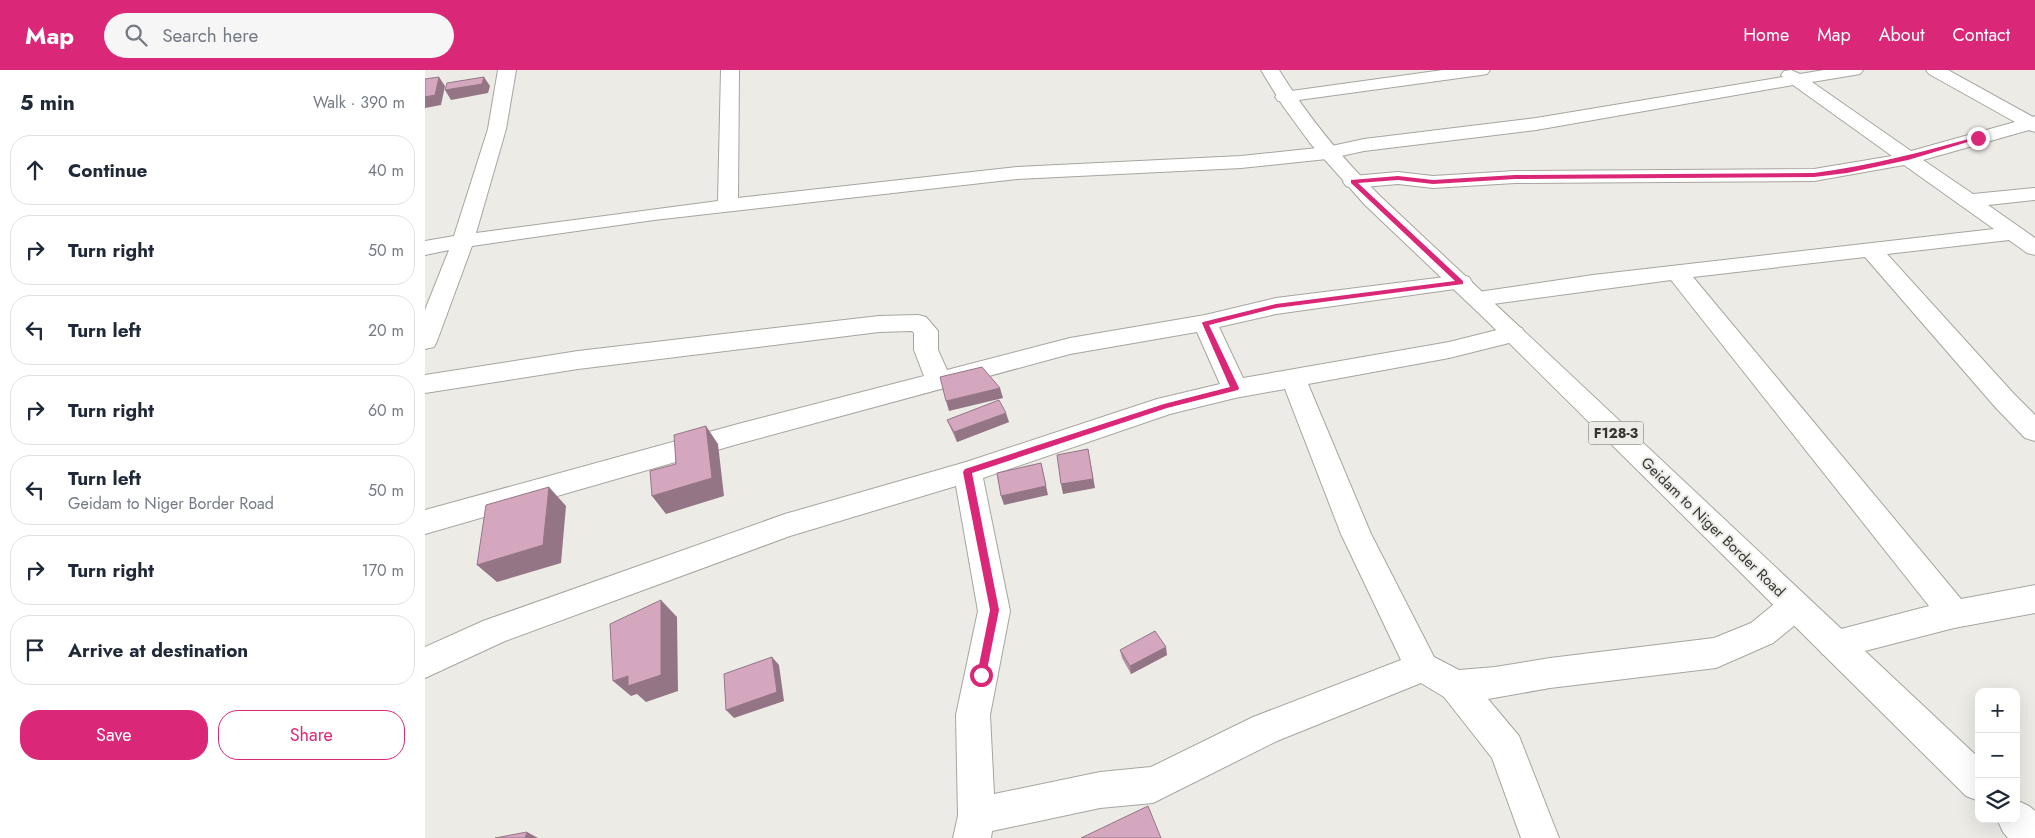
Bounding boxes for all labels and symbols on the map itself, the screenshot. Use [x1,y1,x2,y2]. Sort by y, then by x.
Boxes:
route end [1967,127,1990,150]
road number: F128-3 [1589,422,1643,444]
street label: Geidam to Niger Border Road [1636,452,1790,602]
route start [970,664,993,687]

